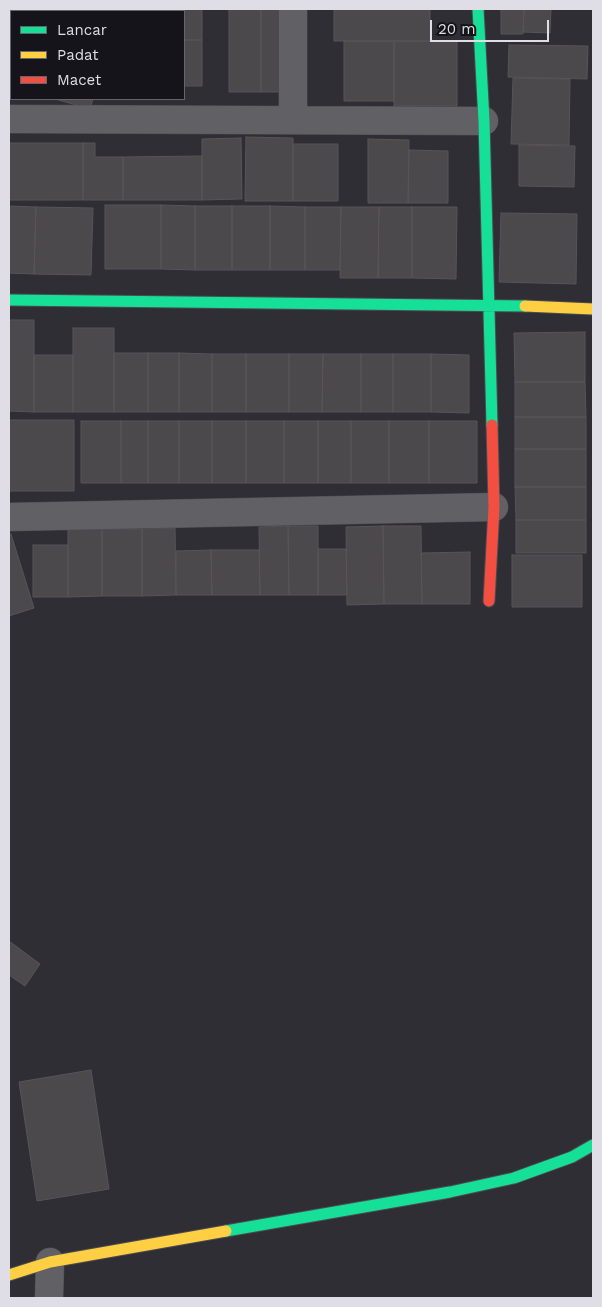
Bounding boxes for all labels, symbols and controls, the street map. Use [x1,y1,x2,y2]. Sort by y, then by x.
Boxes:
legend [10,10,185,100]
scale bar [432,10,551,42]
text: 20 m [438,20,476,38]
text: Lancar [57,21,107,39]
text: Padat [57,46,99,64]
text: Macet [57,71,101,89]

